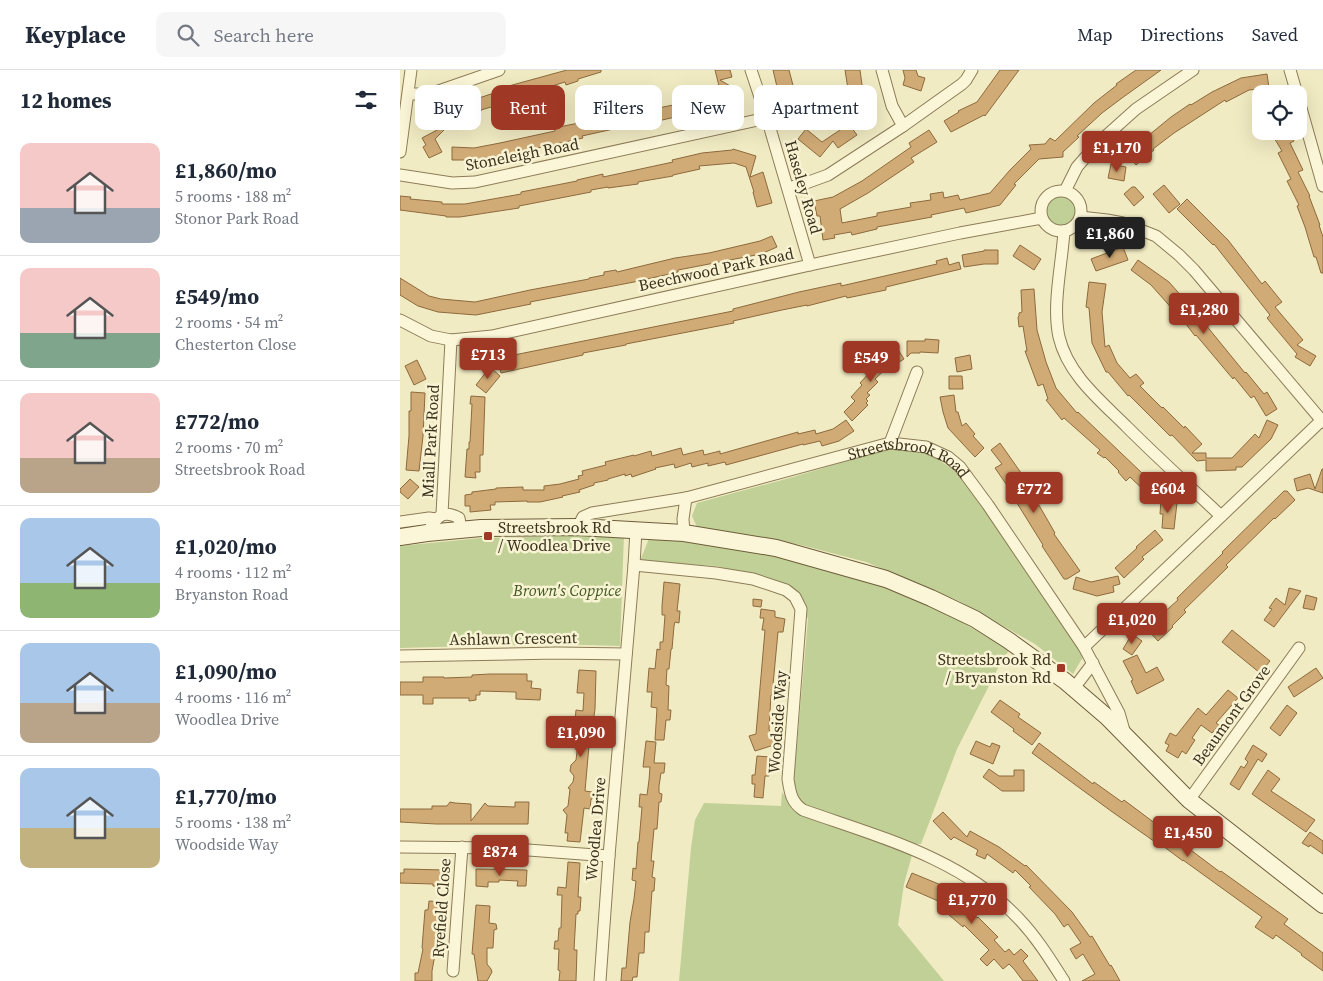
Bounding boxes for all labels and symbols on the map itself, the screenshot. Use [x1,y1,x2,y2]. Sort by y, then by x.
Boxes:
pin: £1,170 [1076,131,1158,173]
street label: Stoneleigh Road [463,132,581,176]
street label: Haseley Road [780,138,828,236]
pin: £1,860 [1069,216,1151,259]
street label: Beechwood Park Road [636,242,796,296]
pin: £1,280 [1163,292,1245,335]
pin: £713 [458,338,518,380]
pin: £549 [841,340,901,383]
street label: Miall Park Road [416,384,444,498]
street label: Streetsbrook Road [845,432,975,482]
pin: £772 [1004,472,1064,514]
pin: £604 [1138,472,1198,514]
place label: Streetsbrook Rd / Woodlea Drive [498,516,611,556]
marker: Streetsbrook Rd / Woodlea Drive [482,530,494,542]
park label: Brown's Coppice [512,579,621,601]
pin: £1,020 [1091,602,1173,645]
street label: Ashlawn Crescent [449,626,578,650]
place label: Streetsbrook Rd / Bryanston Rd [938,648,1051,688]
street label: Beaumont Grove [1187,660,1275,770]
marker: Streetsbrook Rd / Bryanston Rd [1055,662,1067,674]
street label: Woodside Way [762,669,792,774]
pin: £1,090 [540,716,622,758]
street label: Woodlea Drive [580,776,610,882]
pin: £1,450 [1147,816,1229,858]
pin: £874 [470,834,530,877]
street label: Ryefield Close [427,857,455,959]
pin: £1,770 [931,882,1013,925]

